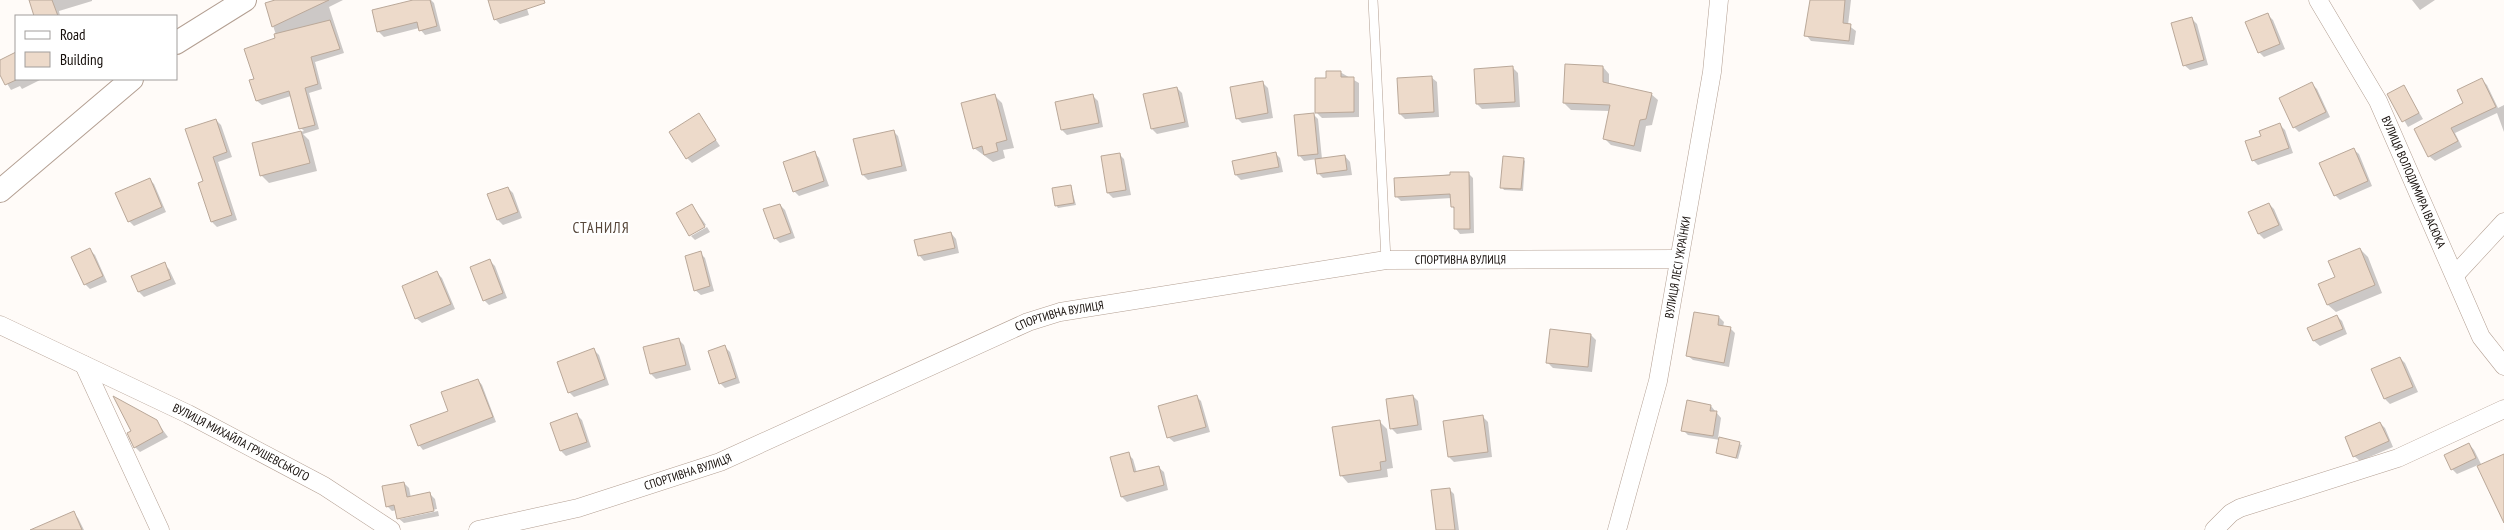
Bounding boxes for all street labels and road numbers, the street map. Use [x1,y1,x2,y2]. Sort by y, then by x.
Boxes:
street label: ВУЛИЦЯ ВОЛОДИМИРА ІВАСЮКА [2379,114,2449,250]
street label: ВУЛИЦЯ ЛЕСІ УКРАЇНКИ [1661,215,1694,319]
street label: СПОРТИВНА ВУЛИЦЯ [1415,252,1506,267]
street label: СПОРТИВНА ВУЛИЦЯ [1012,297,1105,334]
street label: ВУЛИЦЯ МИХАЙЛА ГРУШЕВСЬКОГО [170,400,312,484]
street label: СПОРТИВНА ВУЛИЦЯ [642,450,734,493]

